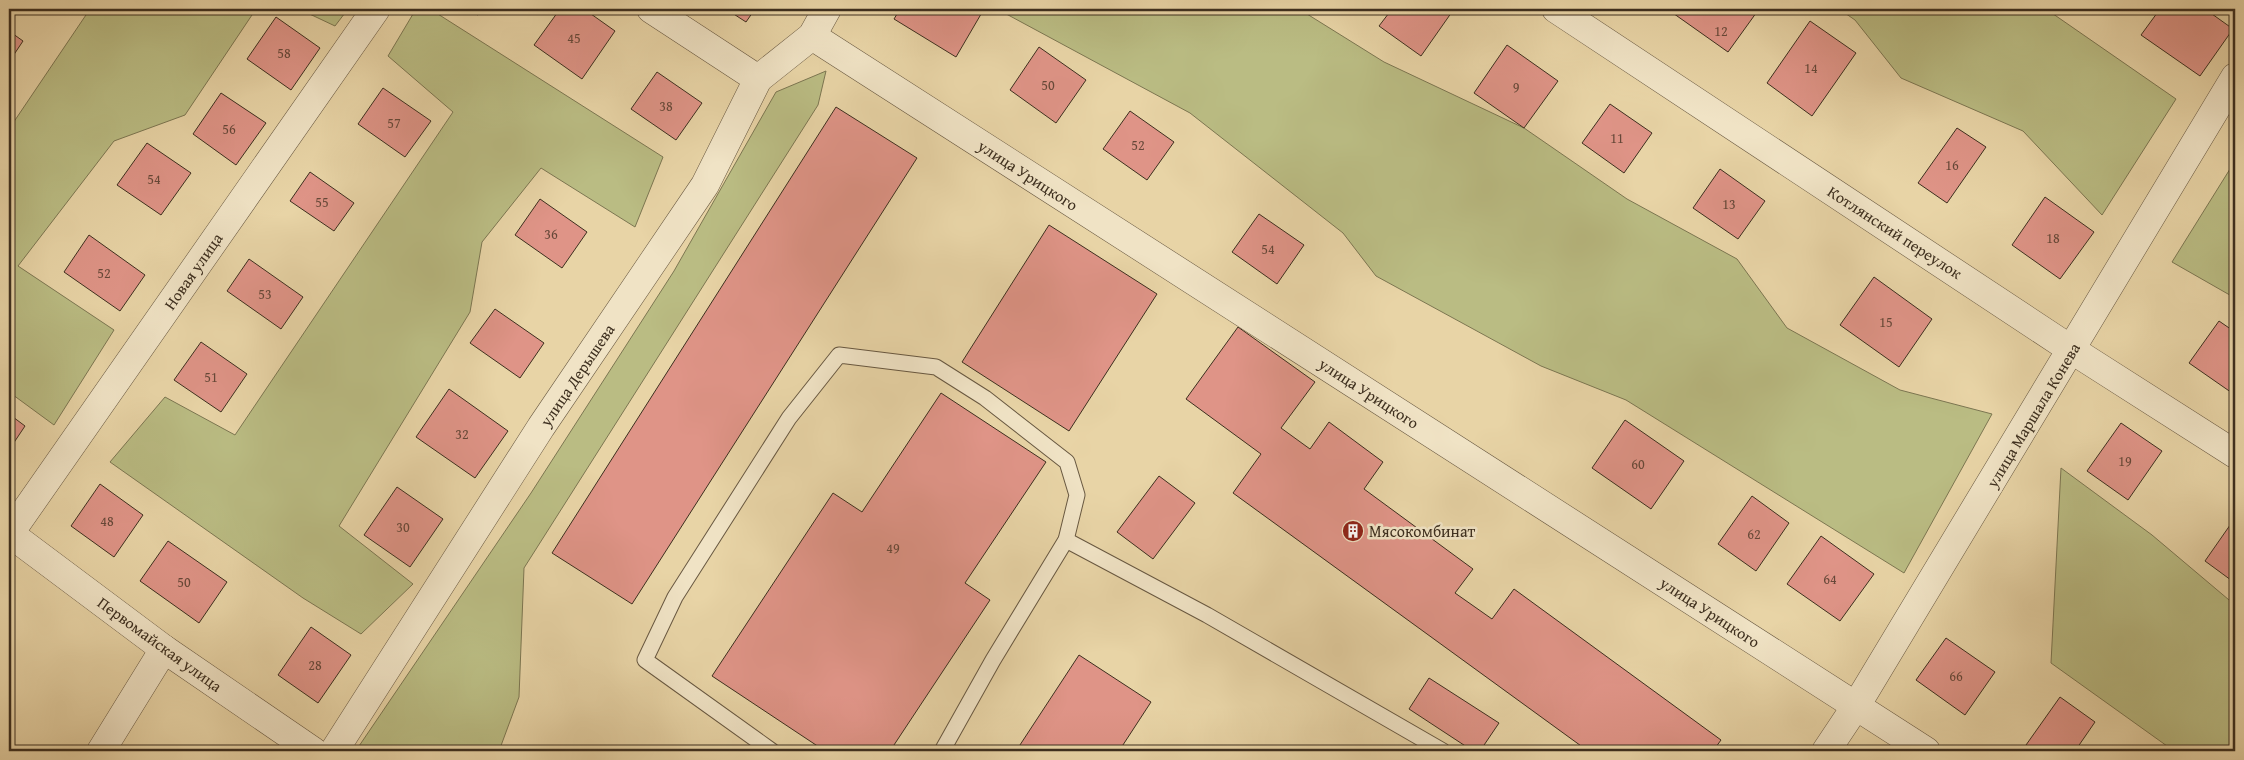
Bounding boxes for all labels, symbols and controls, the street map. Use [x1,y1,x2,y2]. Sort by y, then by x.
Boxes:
house number: 12 [1714,21,1728,41]
house number: 45 [567,28,581,48]
house number: 58 [277,43,291,63]
house number: 14 [1804,58,1818,78]
house number: 50 [1041,75,1055,95]
house number: 9 [1513,77,1520,97]
house number: 38 [659,96,673,116]
house number: 57 [387,113,401,133]
house number: 56 [222,119,236,139]
house number: 11 [1610,128,1624,148]
street label: улица Урицкого [972,133,1083,216]
house number: 52 [1131,135,1145,155]
house number: 16 [1945,155,1959,175]
house number: 54 [147,169,161,189]
street label: Котлянский переулок [1823,179,1968,285]
house number: 55 [315,192,329,212]
house number: 13 [1722,194,1736,214]
house number: 36 [544,224,558,244]
street label: Новая улица [158,227,229,314]
house number: 18 [2046,228,2060,248]
house number: 54 [1261,239,1275,259]
house number: 52 [97,263,111,283]
house number: 53 [258,284,272,304]
house number: 15 [1879,312,1893,332]
street label: улица Дерышева [533,319,621,432]
street label: улица Маршала Конева [1980,338,2086,493]
street label: улица Урицкого [1313,351,1424,434]
house number: 51 [204,367,218,387]
house number: 32 [455,424,469,444]
house number: 19 [2118,451,2132,471]
house number: 60 [1631,454,1645,474]
house number: 48 [100,511,114,531]
house number: 30 [396,517,410,537]
building icon: Мясокомбинат [1341,519,1365,543]
place label: Мясокомбинат [1369,519,1476,543]
house number: 62 [1747,524,1761,544]
house number: 49 [886,538,900,558]
house number: 64 [1823,569,1837,589]
street label: улица Урицкого [1654,570,1765,653]
house number: 50 [177,572,191,592]
street label: Первомайская улица [93,591,228,698]
house number: 28 [308,655,322,675]
house number: 66 [1949,666,1963,686]

